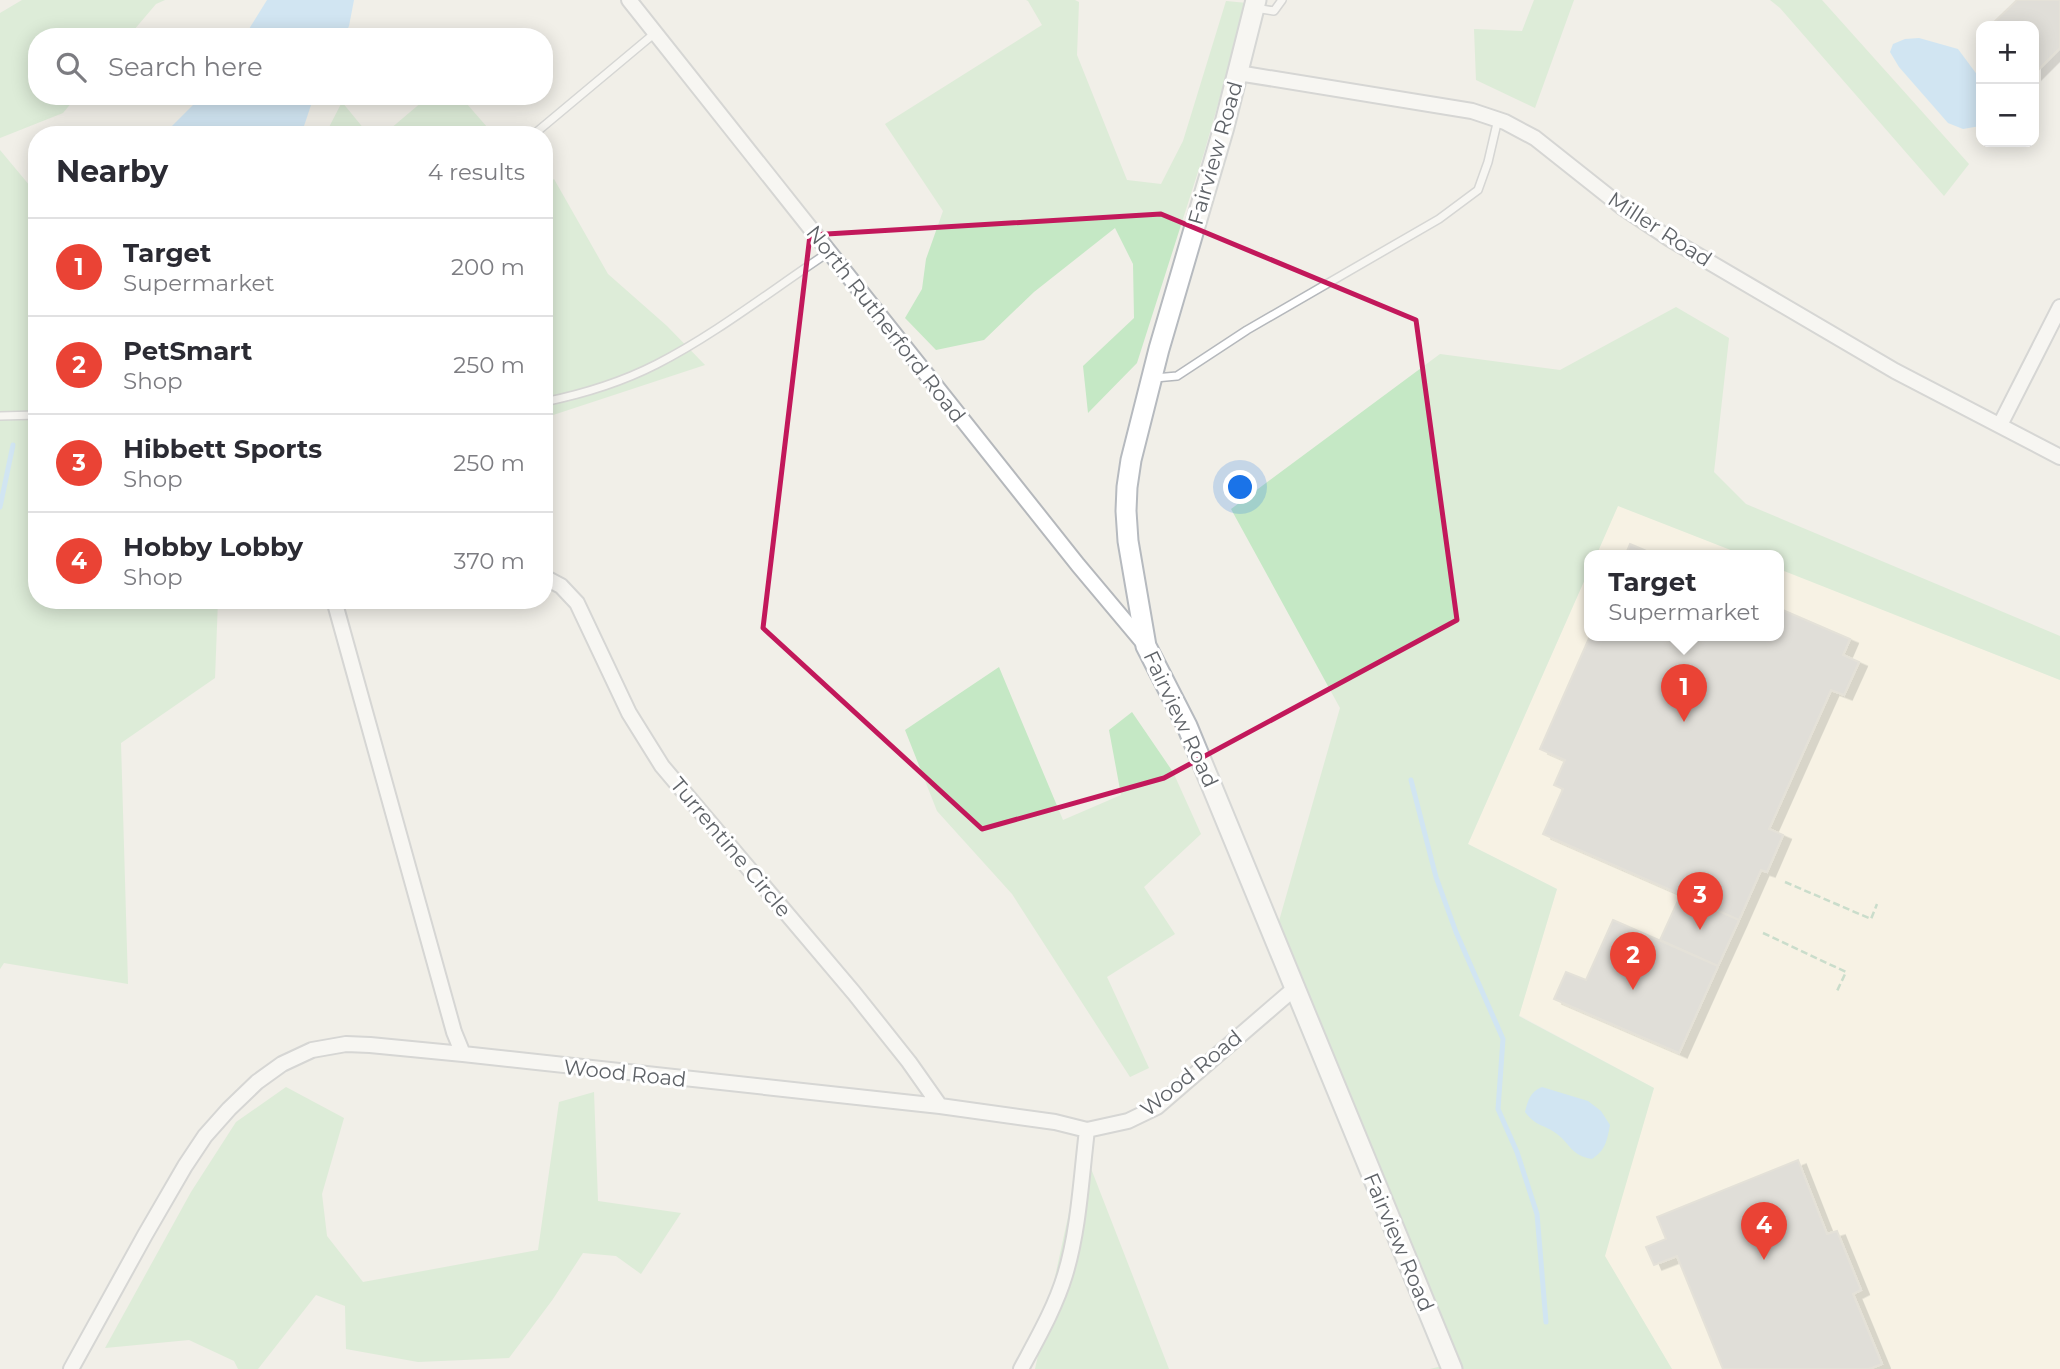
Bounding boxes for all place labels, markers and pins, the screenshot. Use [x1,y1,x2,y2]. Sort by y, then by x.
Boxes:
pin: 1 [1661,664,1707,722]
pin: 3 [1677,872,1723,930]
pin: 2 [1610,932,1656,990]
pin: 4 [1741,1202,1787,1260]

